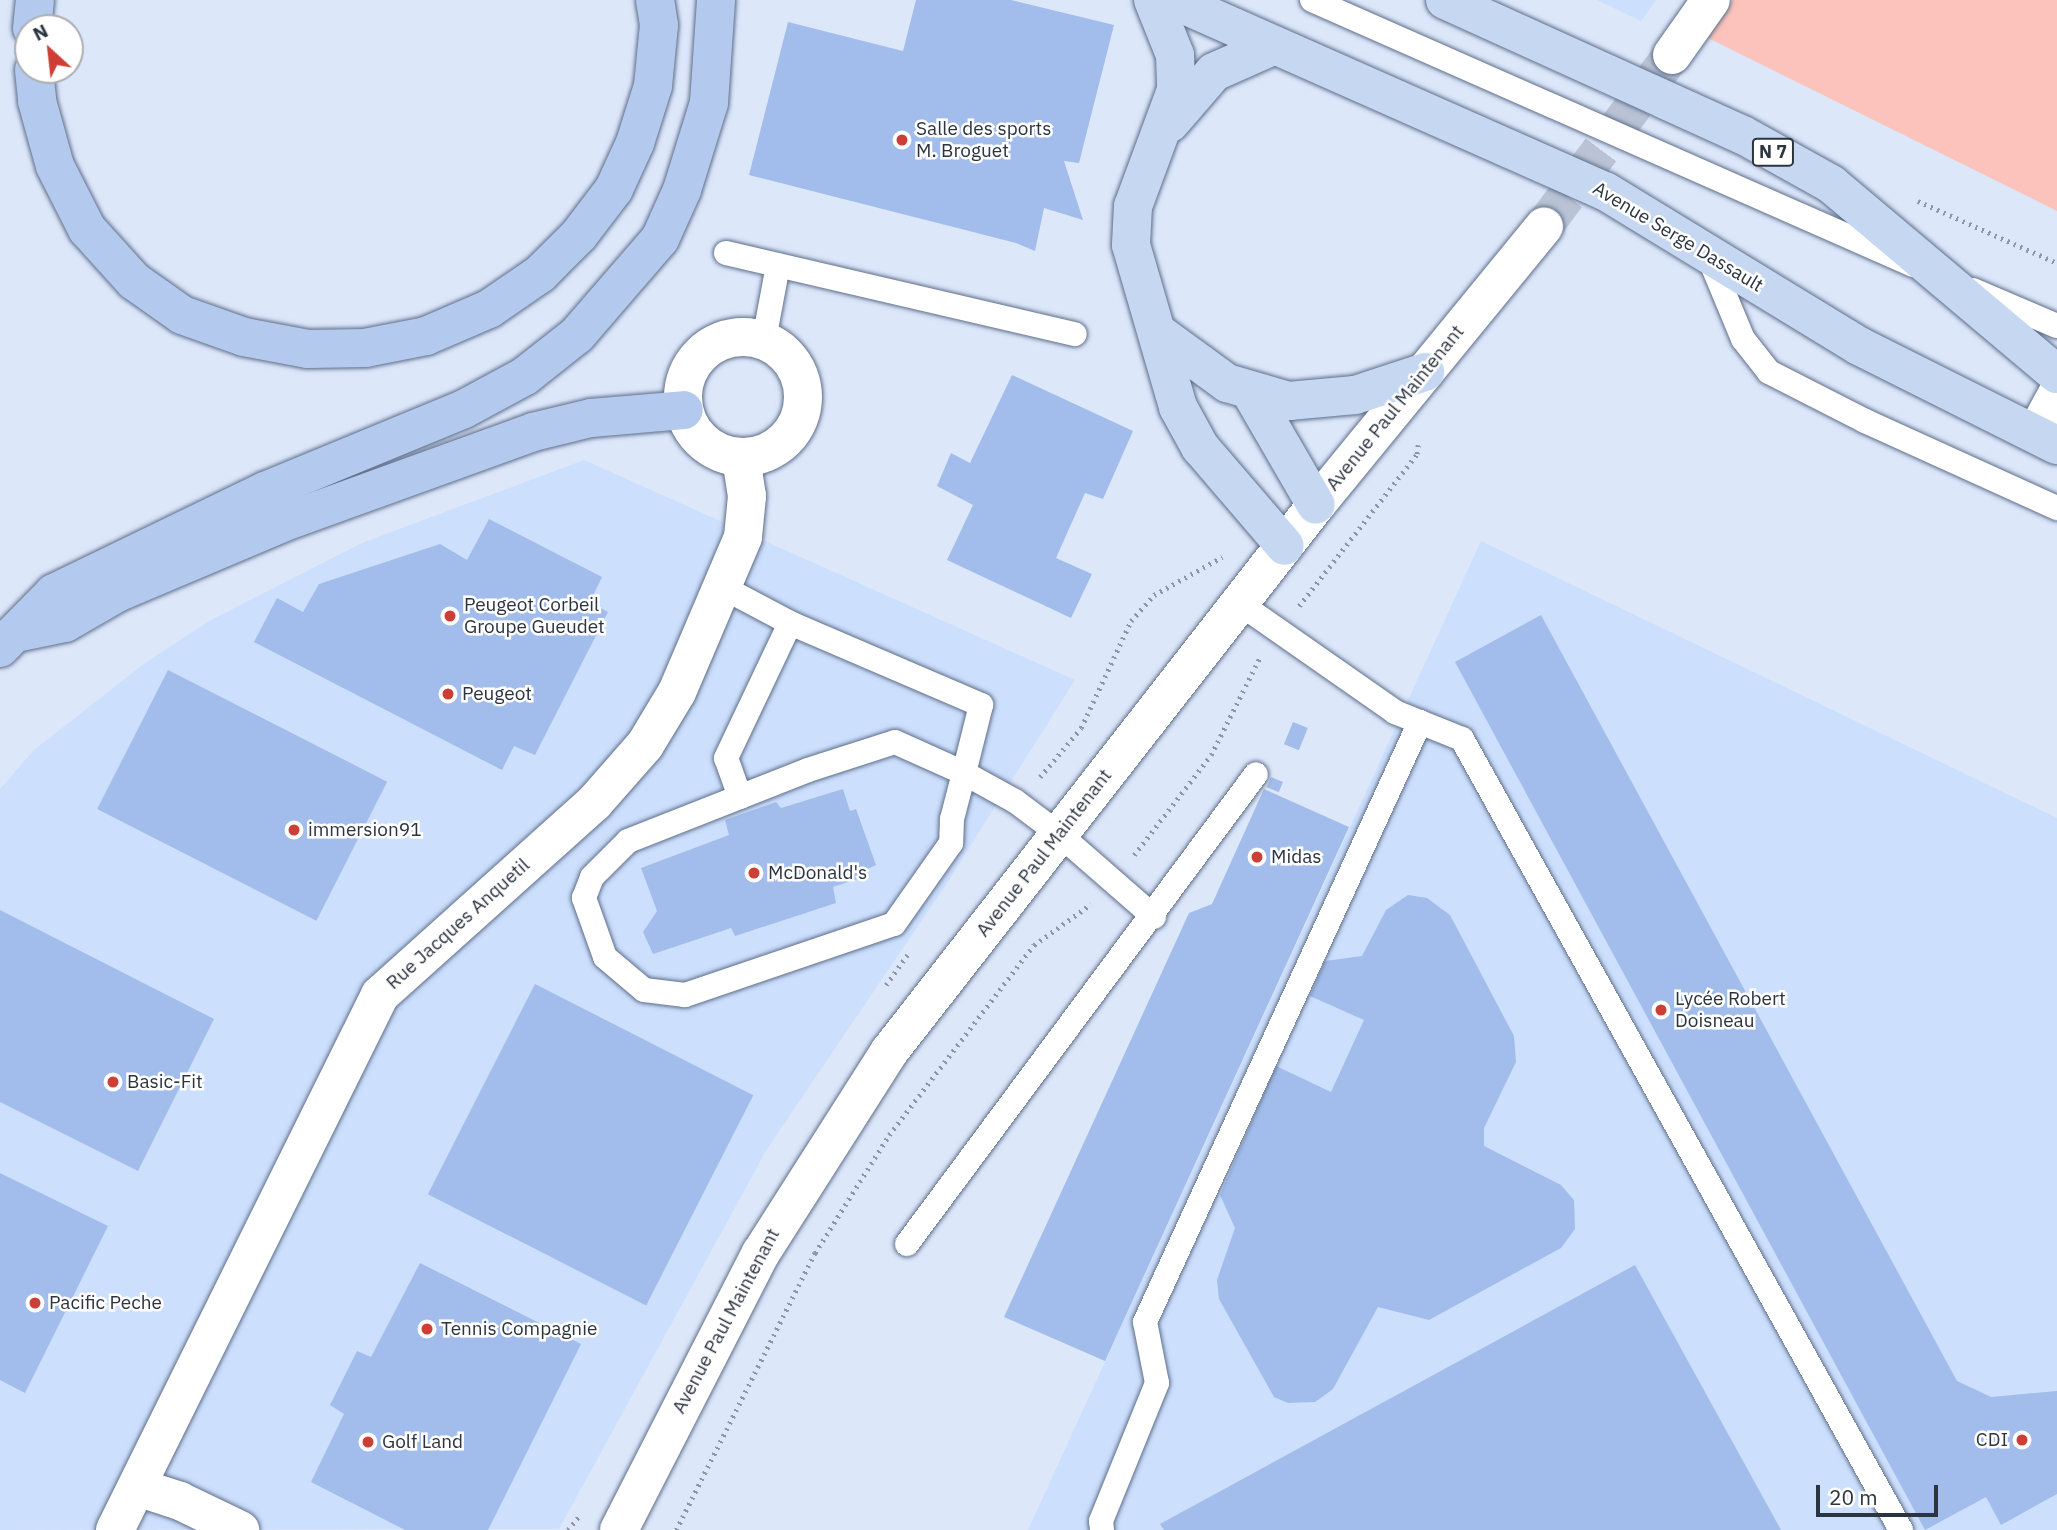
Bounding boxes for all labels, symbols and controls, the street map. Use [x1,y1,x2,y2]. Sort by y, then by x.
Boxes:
north arrow [14,14,84,84]
text: N [29,18,52,46]
place label: Salle des sports M. Broguet [916,118,1051,162]
marker: Salle des sports M. Broguet [894,132,910,148]
road number: N 7 [1750,138,1796,167]
street label: Avenue Serge Dassault [1589,177,1767,297]
street label: Avenue Paul Maintenant [1321,321,1469,495]
place label: Peugeot Corbeil Groupe Gueudet [464,594,605,638]
marker: Peugeot Corbeil Groupe Gueudet [442,608,458,624]
place label: Peugeot [462,683,532,705]
marker: Peugeot [440,686,456,702]
street label: Avenue Paul Maintenant [971,765,1117,941]
place label: immersion91 [308,819,422,841]
marker: immersion91 [286,822,302,838]
place label: Midas [1271,846,1322,868]
marker: Midas [1249,849,1265,865]
street label: Rue Jacques Anquetil [382,854,534,994]
place label: McDonald's [768,862,867,884]
marker: McDonald's [746,865,762,881]
place label: Lycée Robert Doisneau [1675,988,1786,1032]
marker: Lycée Robert Doisneau [1653,1002,1669,1018]
place label: Basic-Fit [127,1071,203,1093]
marker: Basic-Fit [105,1074,121,1090]
street label: Avenue Paul Maintenant [667,1225,785,1417]
place label: Pacific Peche [49,1292,162,1314]
marker: Pacific Peche [27,1295,43,1311]
place label: Tennis Compagnie [441,1318,597,1340]
marker: Tennis Compagnie [419,1321,435,1337]
place label: CDI [1976,1429,2008,1451]
place label: Golf Land [382,1431,463,1453]
marker: CDI [2014,1432,2030,1448]
marker: Golf Land [360,1434,376,1450]
scale bar [1819,1470,1941,1514]
text: 20 m [1829,1483,1878,1511]

